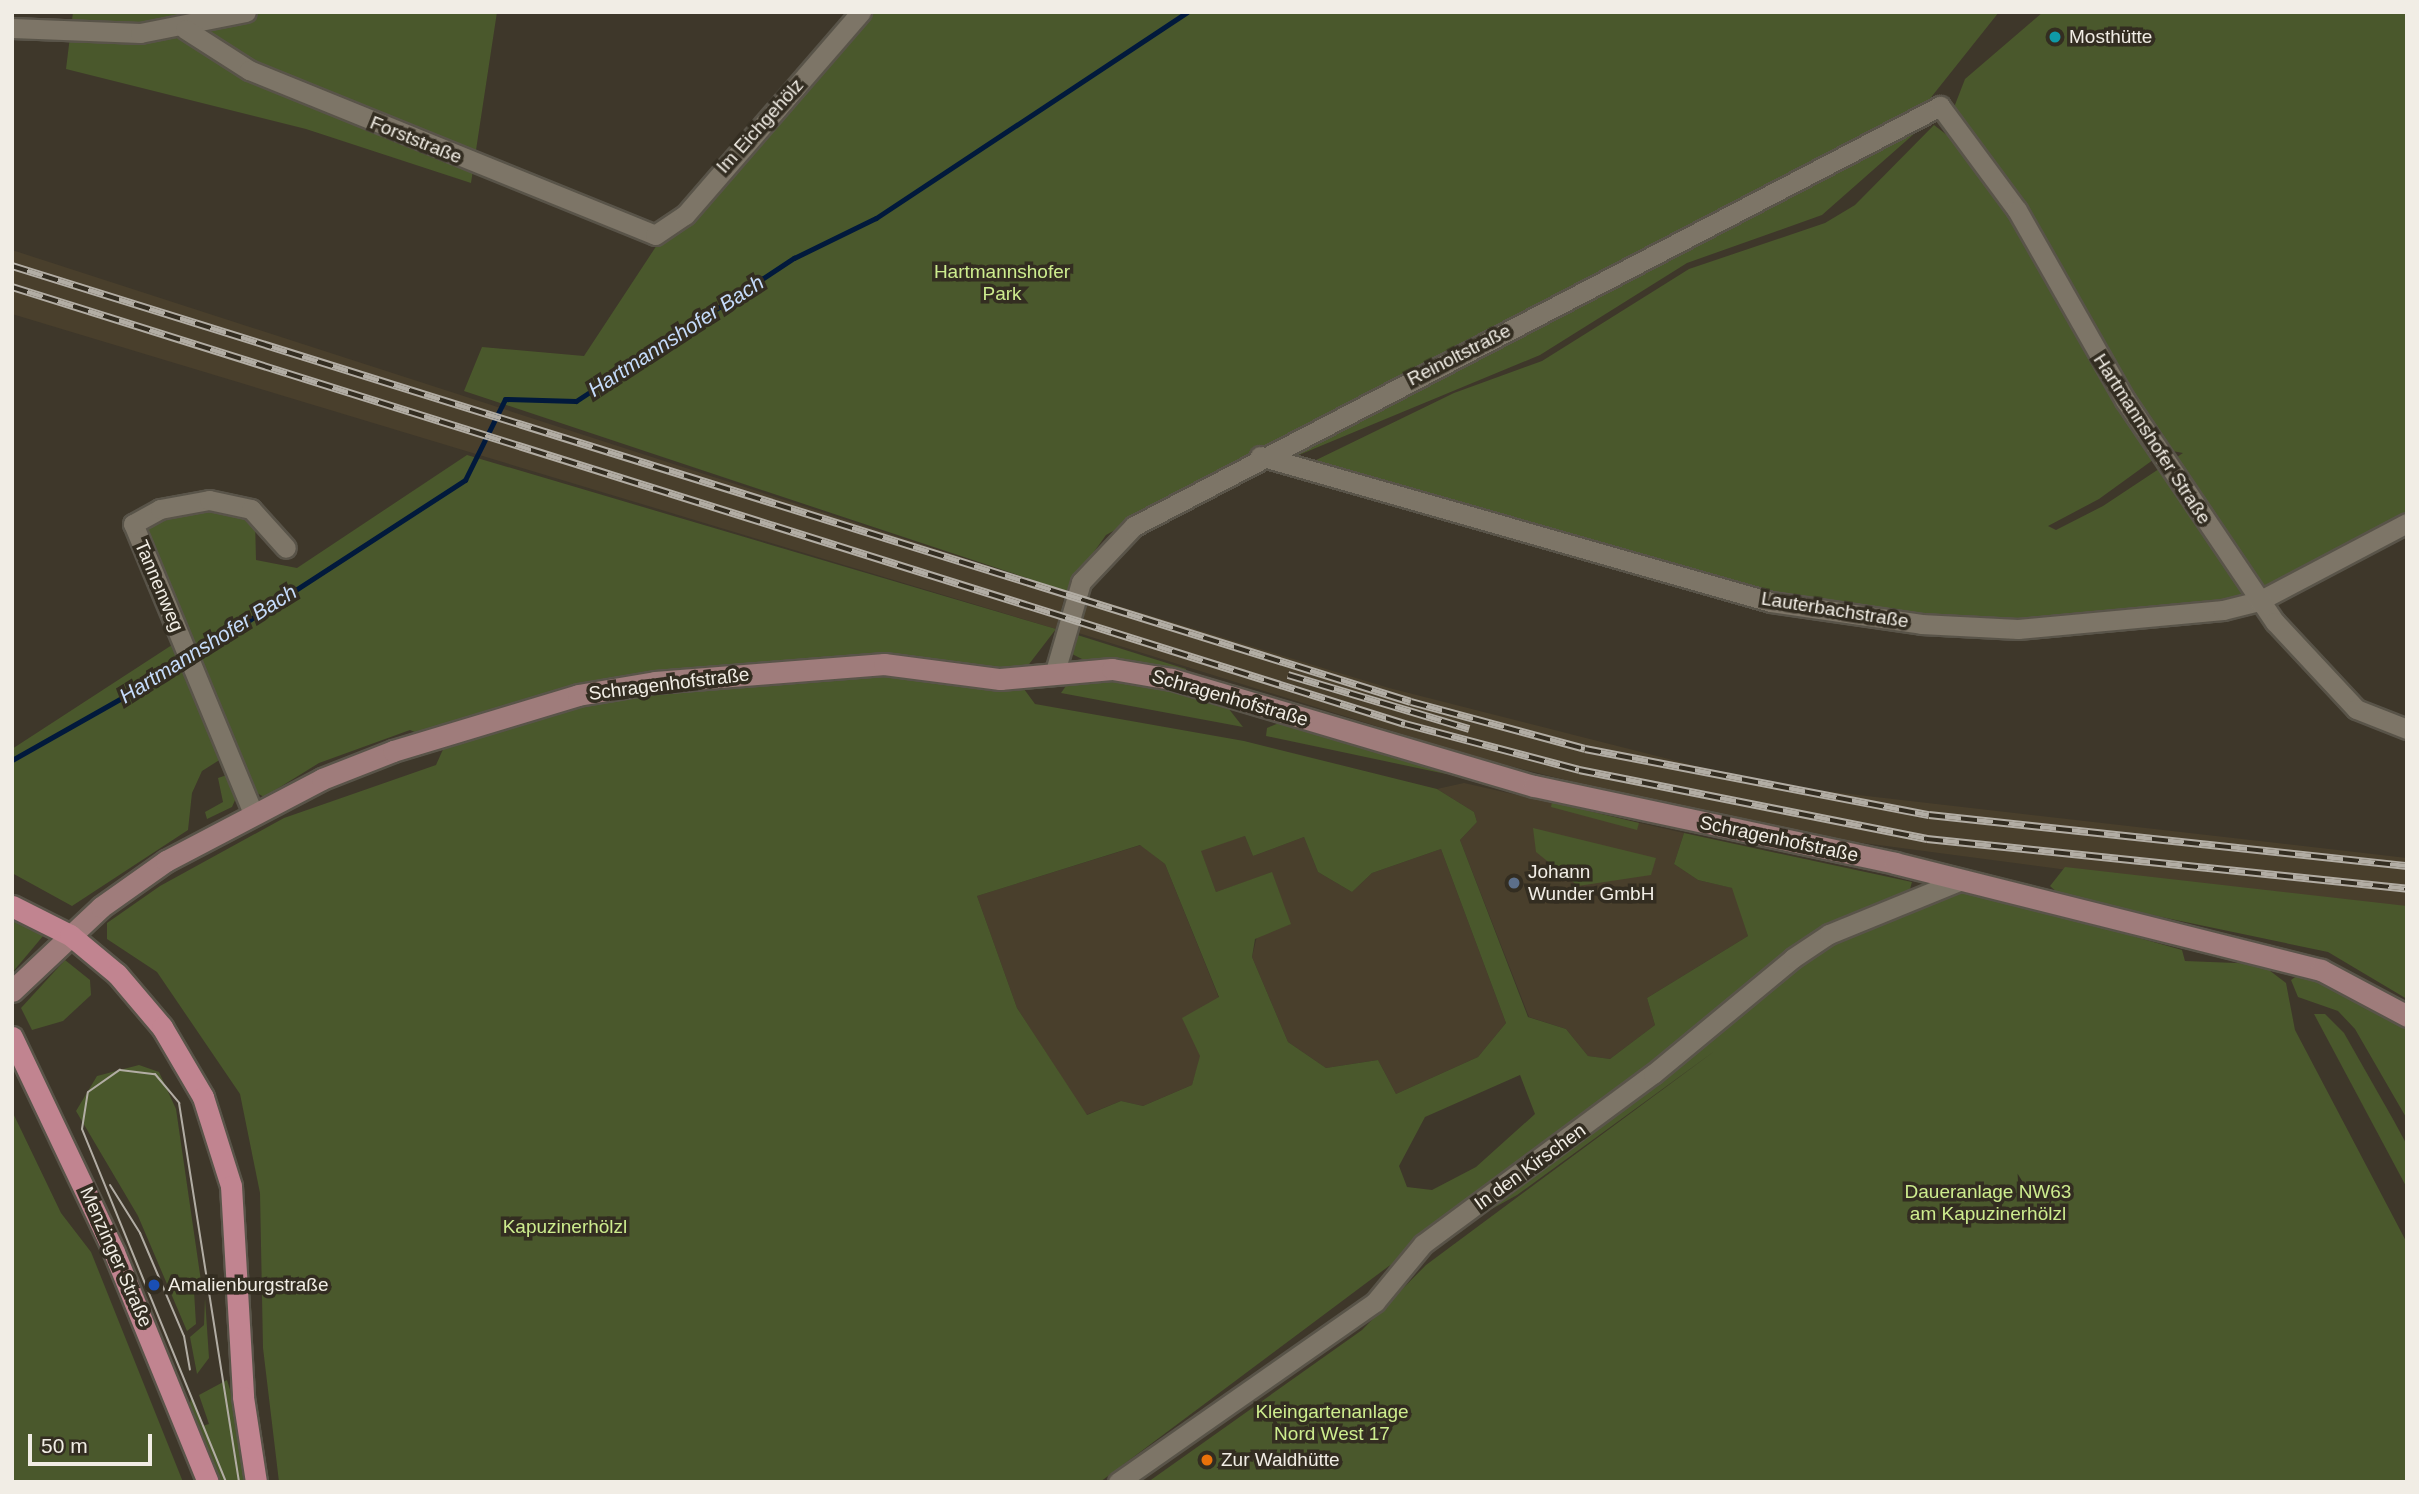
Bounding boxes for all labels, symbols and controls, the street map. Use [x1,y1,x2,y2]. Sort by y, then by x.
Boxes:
place label: Mosthütte [2069,26,2152,48]
marker: Mosthütte [2047,29,2063,45]
street label: Im Eichgehölz [712,74,808,178]
street label: Forststraße [367,111,465,169]
park label: Hartmannshofer Park [934,261,1070,305]
water label: Hartmannshofer Bach [583,270,769,402]
street label: Reinoltstraße [1403,319,1515,391]
street label: Hartmannshofer Straße [2088,350,2216,528]
street label: Tannenweg [130,537,188,635]
water label: Hartmannshofer Bach [115,579,301,709]
street label: Lauterbachstraße [1760,587,1910,633]
street label: Schragenhofstraße [587,663,751,705]
street label: Schragenhofstraße [1149,665,1311,731]
street label: Schragenhofstraße [1698,811,1860,867]
place label: Johann Wunder GmbH [1528,861,1654,905]
marker: Johann Wunder GmbH [1506,875,1522,891]
street label: In den Kirschen [1470,1119,1590,1215]
park label: Daueranlage NW63 am Kapuzinerhölzl [1905,1181,2071,1225]
street label: Menzinger Straße [75,1183,157,1331]
park label: Kapuzinerhölzl [503,1216,627,1238]
place label: Amalienburgstraße [168,1274,329,1296]
marker: Amalienburgstraße [146,1277,162,1293]
park label: Kleingartenanlage Nord West 17 [1255,1401,1409,1445]
scale bar [32,1420,156,1464]
text: 50 m [41,1434,88,1457]
place label: Zur Waldhütte [1221,1449,1340,1471]
marker: Zur Waldhütte [1199,1452,1215,1468]

